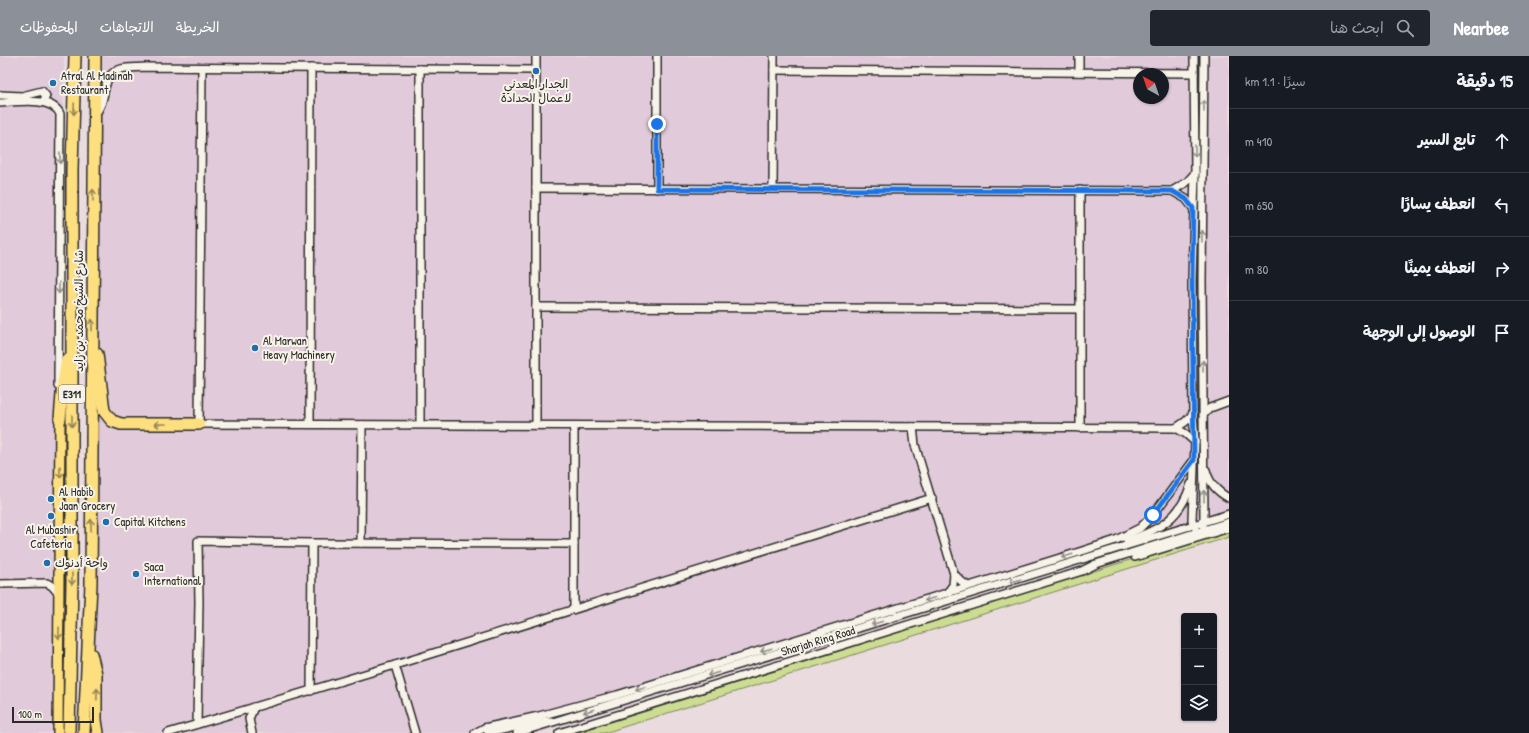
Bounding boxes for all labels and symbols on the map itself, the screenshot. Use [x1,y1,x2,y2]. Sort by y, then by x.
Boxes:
marker: الجدار المعدني لاعمال الحدادة [531,66,541,76]
place label: Atral Al Madinah Restaurant [61,67,132,98]
north arrow [1133,68,1169,104]
place label: الجدار المعدني لاعمال الحدادة [501,75,571,106]
marker: Atral Al Madinah Restaurant [48,78,58,88]
one-way arrow [1200,100,1208,113]
one-way arrow [70,102,77,115]
route end [648,115,666,133]
one-way arrow [1191,144,1199,157]
one-way arrow [56,151,64,164]
one-way arrow [89,189,97,202]
one-way arrow [1198,230,1206,243]
street label: شارع الشيخ محمد بن زايد [70,250,88,372]
one-way arrow [55,281,63,294]
one-way arrow [88,319,96,332]
place label: Al Marwan Heavy Machinery [263,332,335,363]
marker: Al Marwan Heavy Machinery [250,343,260,353]
one-way arrow [1199,360,1207,373]
road number: E311 [59,385,85,403]
one-way arrow [68,414,76,427]
one-way arrow [154,420,167,428]
one-way arrow [56,465,64,478]
place label: Al Habib Jaan Grocery [59,483,115,514]
one-way arrow [1200,490,1208,503]
marker: Al Habib Jaan Grocery [46,494,56,504]
route start [1144,506,1162,524]
marker: Al Mubashir Cafeteria [46,511,56,521]
place label: Capital Kitchens [114,513,186,530]
marker: Capital Kitchens [101,517,111,527]
one-way arrow [87,519,95,532]
place label: Al Mubashir Cafeteria [26,521,77,552]
one-way arrow [1061,553,1074,560]
place label: واحة أدنوك [55,554,108,571]
marker: واحة أدنوك [42,558,52,568]
place label: Saca International [144,558,202,589]
marker: Saca International [131,569,141,579]
one-way arrow [68,572,76,585]
one-way arrow [1009,578,1022,585]
one-way arrow [924,595,936,603]
one-way arrow [871,620,884,627]
street label: Sharjah Ring Road [779,621,857,660]
one-way arrow [55,626,63,639]
one-way arrow [759,647,772,654]
one-way arrow [707,670,719,678]
one-way arrow [636,684,648,692]
one-way arrow [93,688,101,701]
scale bar [12,705,94,724]
one-way arrow [582,708,595,715]

